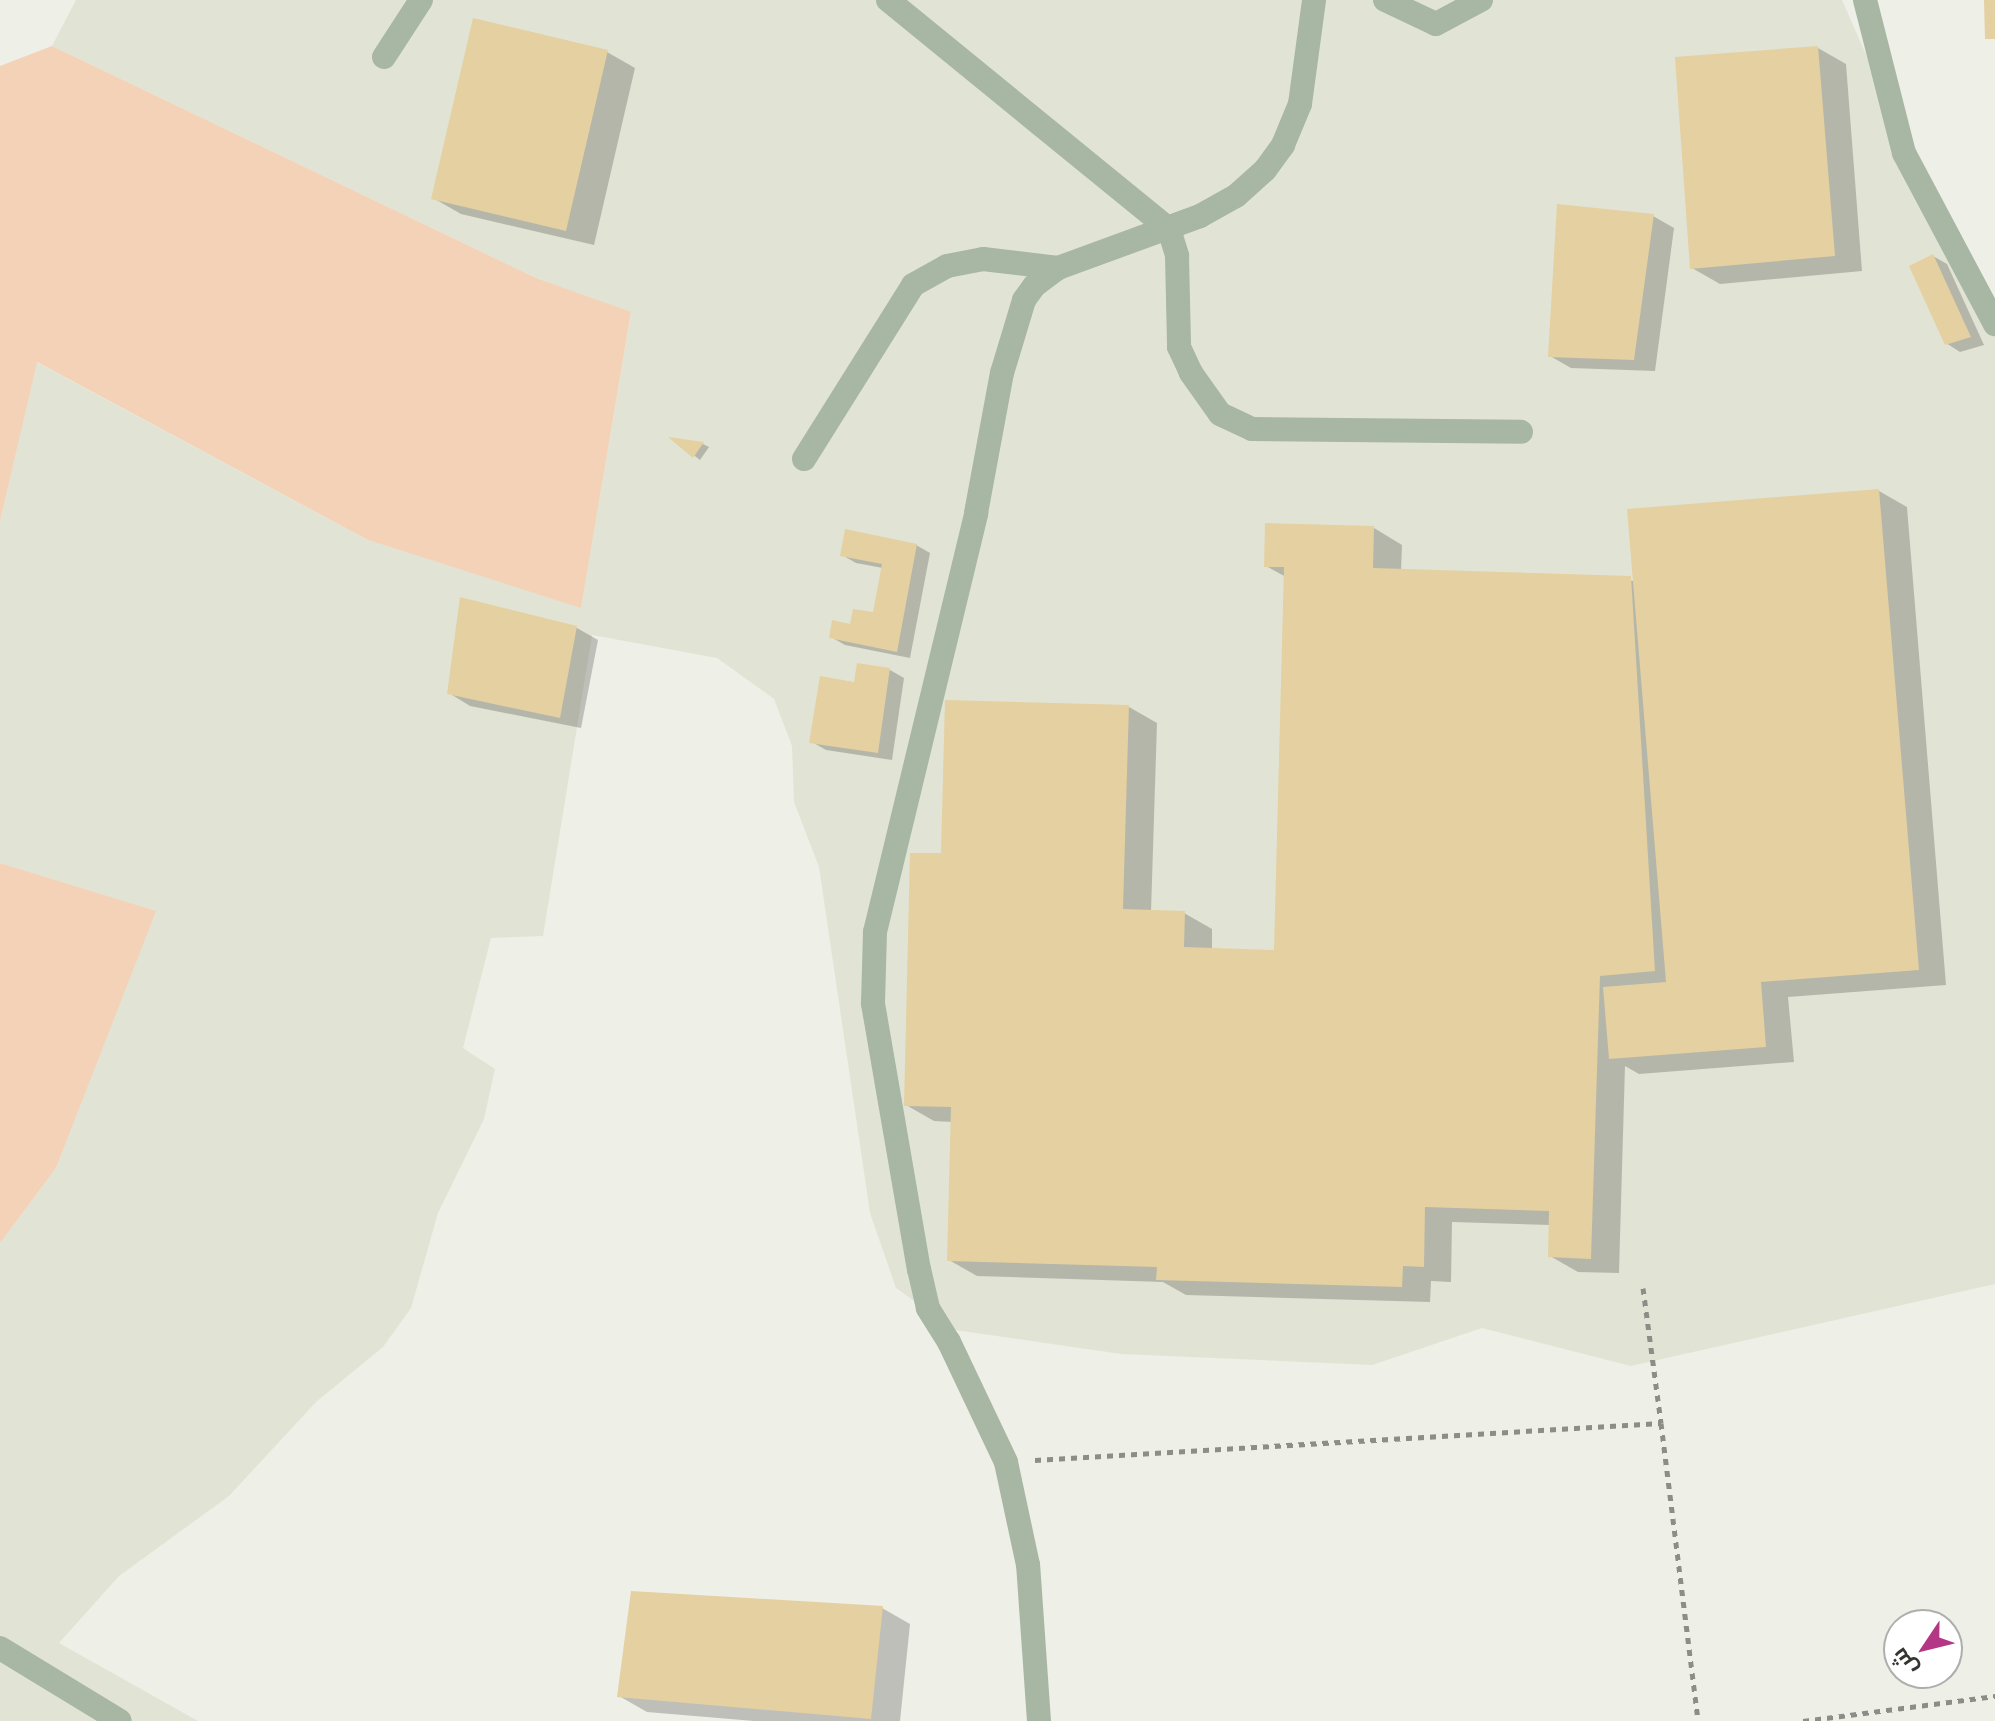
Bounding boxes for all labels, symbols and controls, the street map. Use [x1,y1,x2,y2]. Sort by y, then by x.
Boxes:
north arrow [1883,1609,1963,1689]
text: ش [1885,1643,1924,1681]

